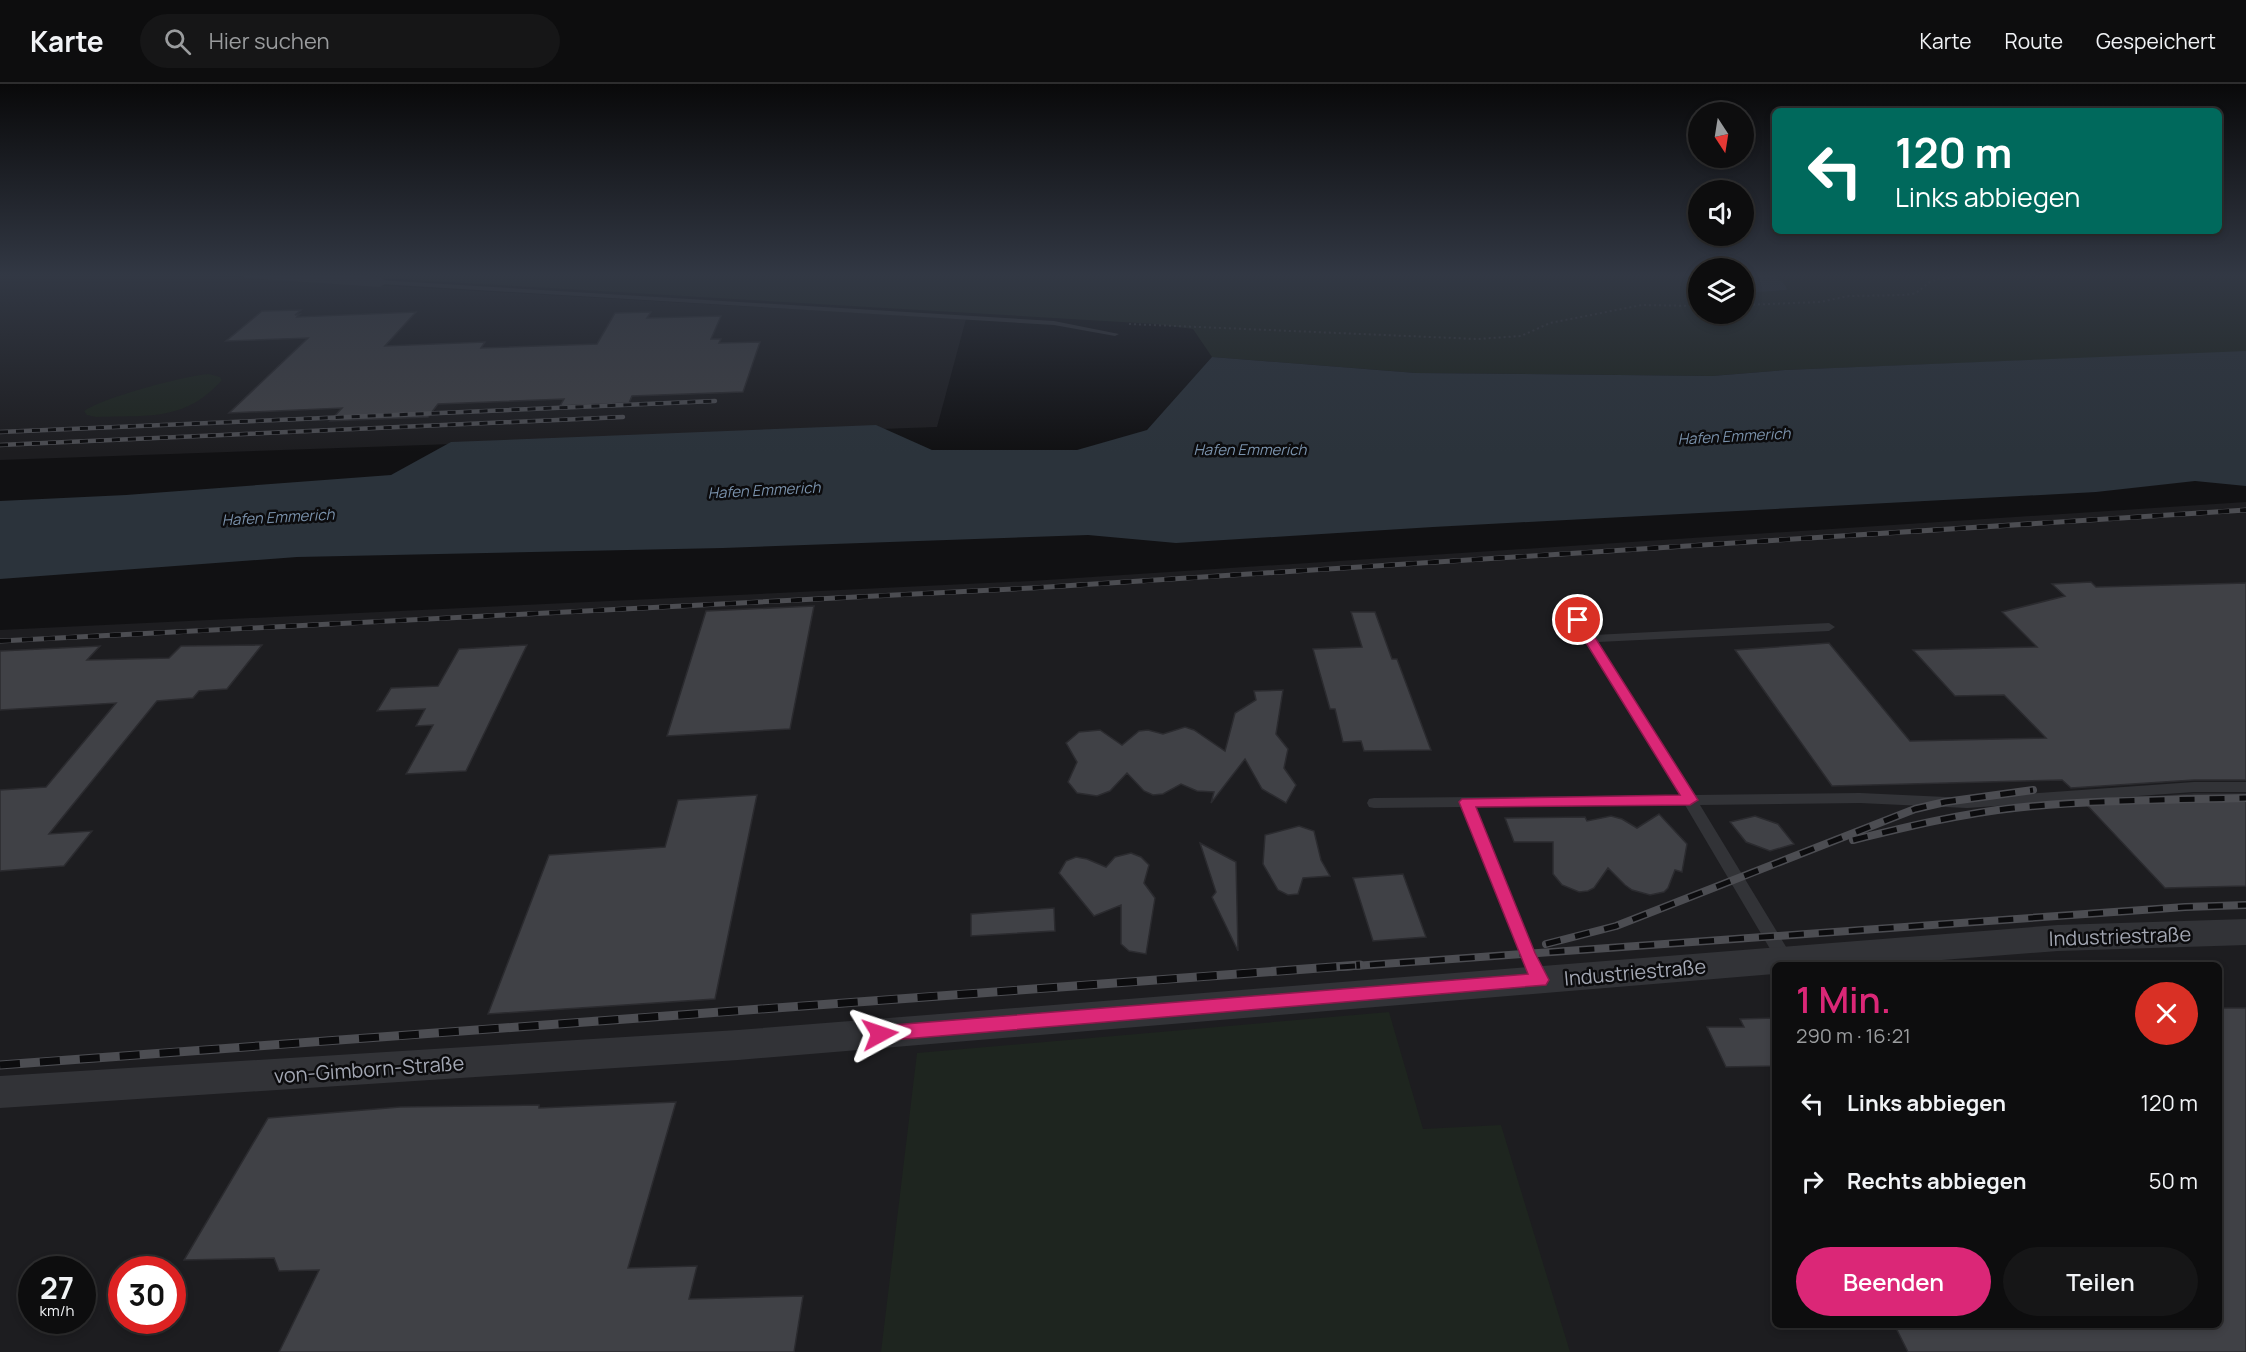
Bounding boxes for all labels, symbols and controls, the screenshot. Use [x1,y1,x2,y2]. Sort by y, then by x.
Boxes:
search box [140,14,560,68]
text: Karte [30,22,104,60]
icon: search [161,25,194,58]
text: Hier suchen [209,26,330,56]
text: Karte [1920,27,1972,55]
text: Route [2005,27,2063,55]
text: Gespeichert [2096,27,2216,55]
north arrow [1688,102,1754,168]
map controls [1688,102,1754,324]
text: 120 m [1895,123,2012,181]
icon: left [1796,132,1874,210]
text: Links abbiegen [1895,178,2080,215]
button: sound [1688,180,1754,246]
button: layers [1688,258,1754,324]
water label: Hafen Emmerich [1677,423,1792,449]
water label: Hafen Emmerich [1194,439,1308,460]
water label: Hafen Emmerich [707,477,822,503]
water label: Hafen Emmerich [221,504,336,530]
pin [1552,594,1603,645]
icon: arrive [1561,603,1594,636]
street label: Industriestraße [2048,920,2192,952]
street label: Industriestraße [1563,952,1707,992]
text: 1 Min. [1796,975,1891,1024]
button: close [2135,982,2198,1045]
position arrow [848,1002,912,1066]
text: 290 m · 16:21 [1796,1022,1911,1049]
street label: von-Gimborn-Straße [273,1049,465,1089]
icon: left [1796,1087,1829,1120]
text: Links abbiegen [1847,1088,2006,1118]
text: 120 m [2140,1088,2198,1118]
icon: right [1796,1165,1829,1198]
text: Rechts abbiegen [1847,1166,2026,1196]
text: 50 m [2149,1166,2198,1196]
button: Beenden [1796,1247,1991,1316]
button: Teilen [2003,1247,2198,1316]
speed limit sign: 30 [108,1256,186,1334]
text: 27 [40,1267,74,1308]
text: km/h [40,1300,74,1321]

